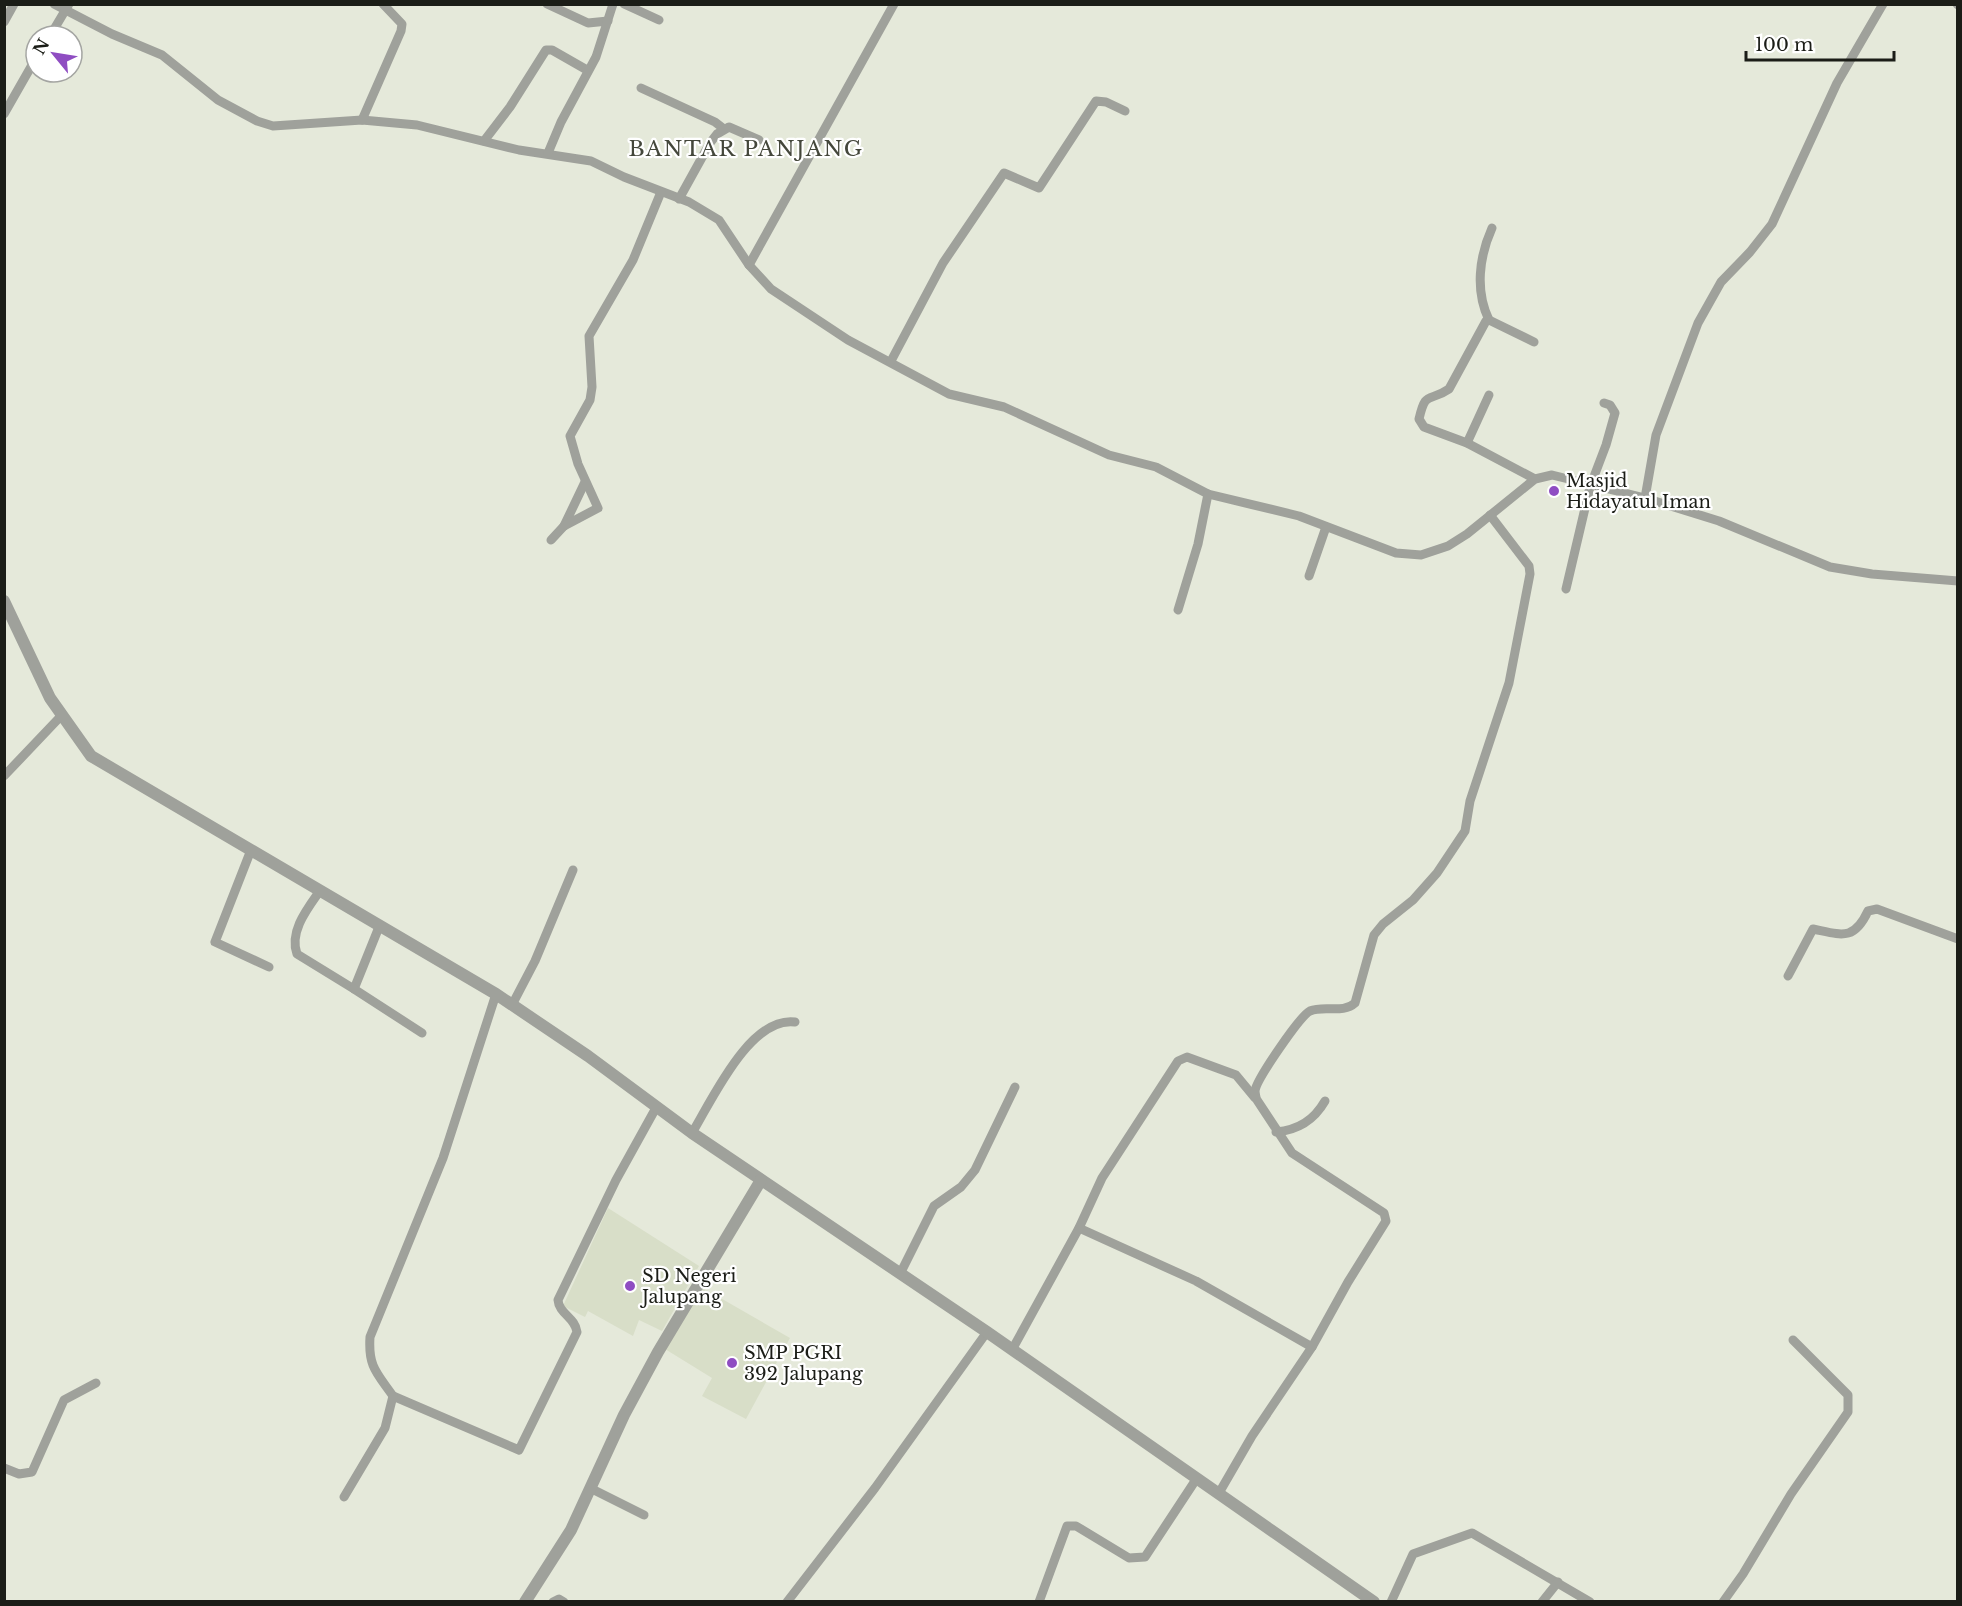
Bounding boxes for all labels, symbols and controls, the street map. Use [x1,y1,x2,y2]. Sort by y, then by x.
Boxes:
north arrow [24,24,84,84]
scale bar [1746,24,1894,62]
text: 100 m [1755,34,1813,56]
text: N [29,35,53,58]
district label: BANTAR PANJANG [628,136,864,162]
place label: Masjid Hidayatul Iman [1566,470,1711,513]
marker: Masjid Hidayatul Iman [1547,484,1561,498]
place label: SD Negeri Jalupang [640,1265,736,1308]
marker: SD Negeri Jalupang [623,1279,637,1293]
place label: SMP PGRI 392 Jalupang [744,1342,863,1385]
marker: SMP PGRI 392 Jalupang [725,1356,739,1370]

